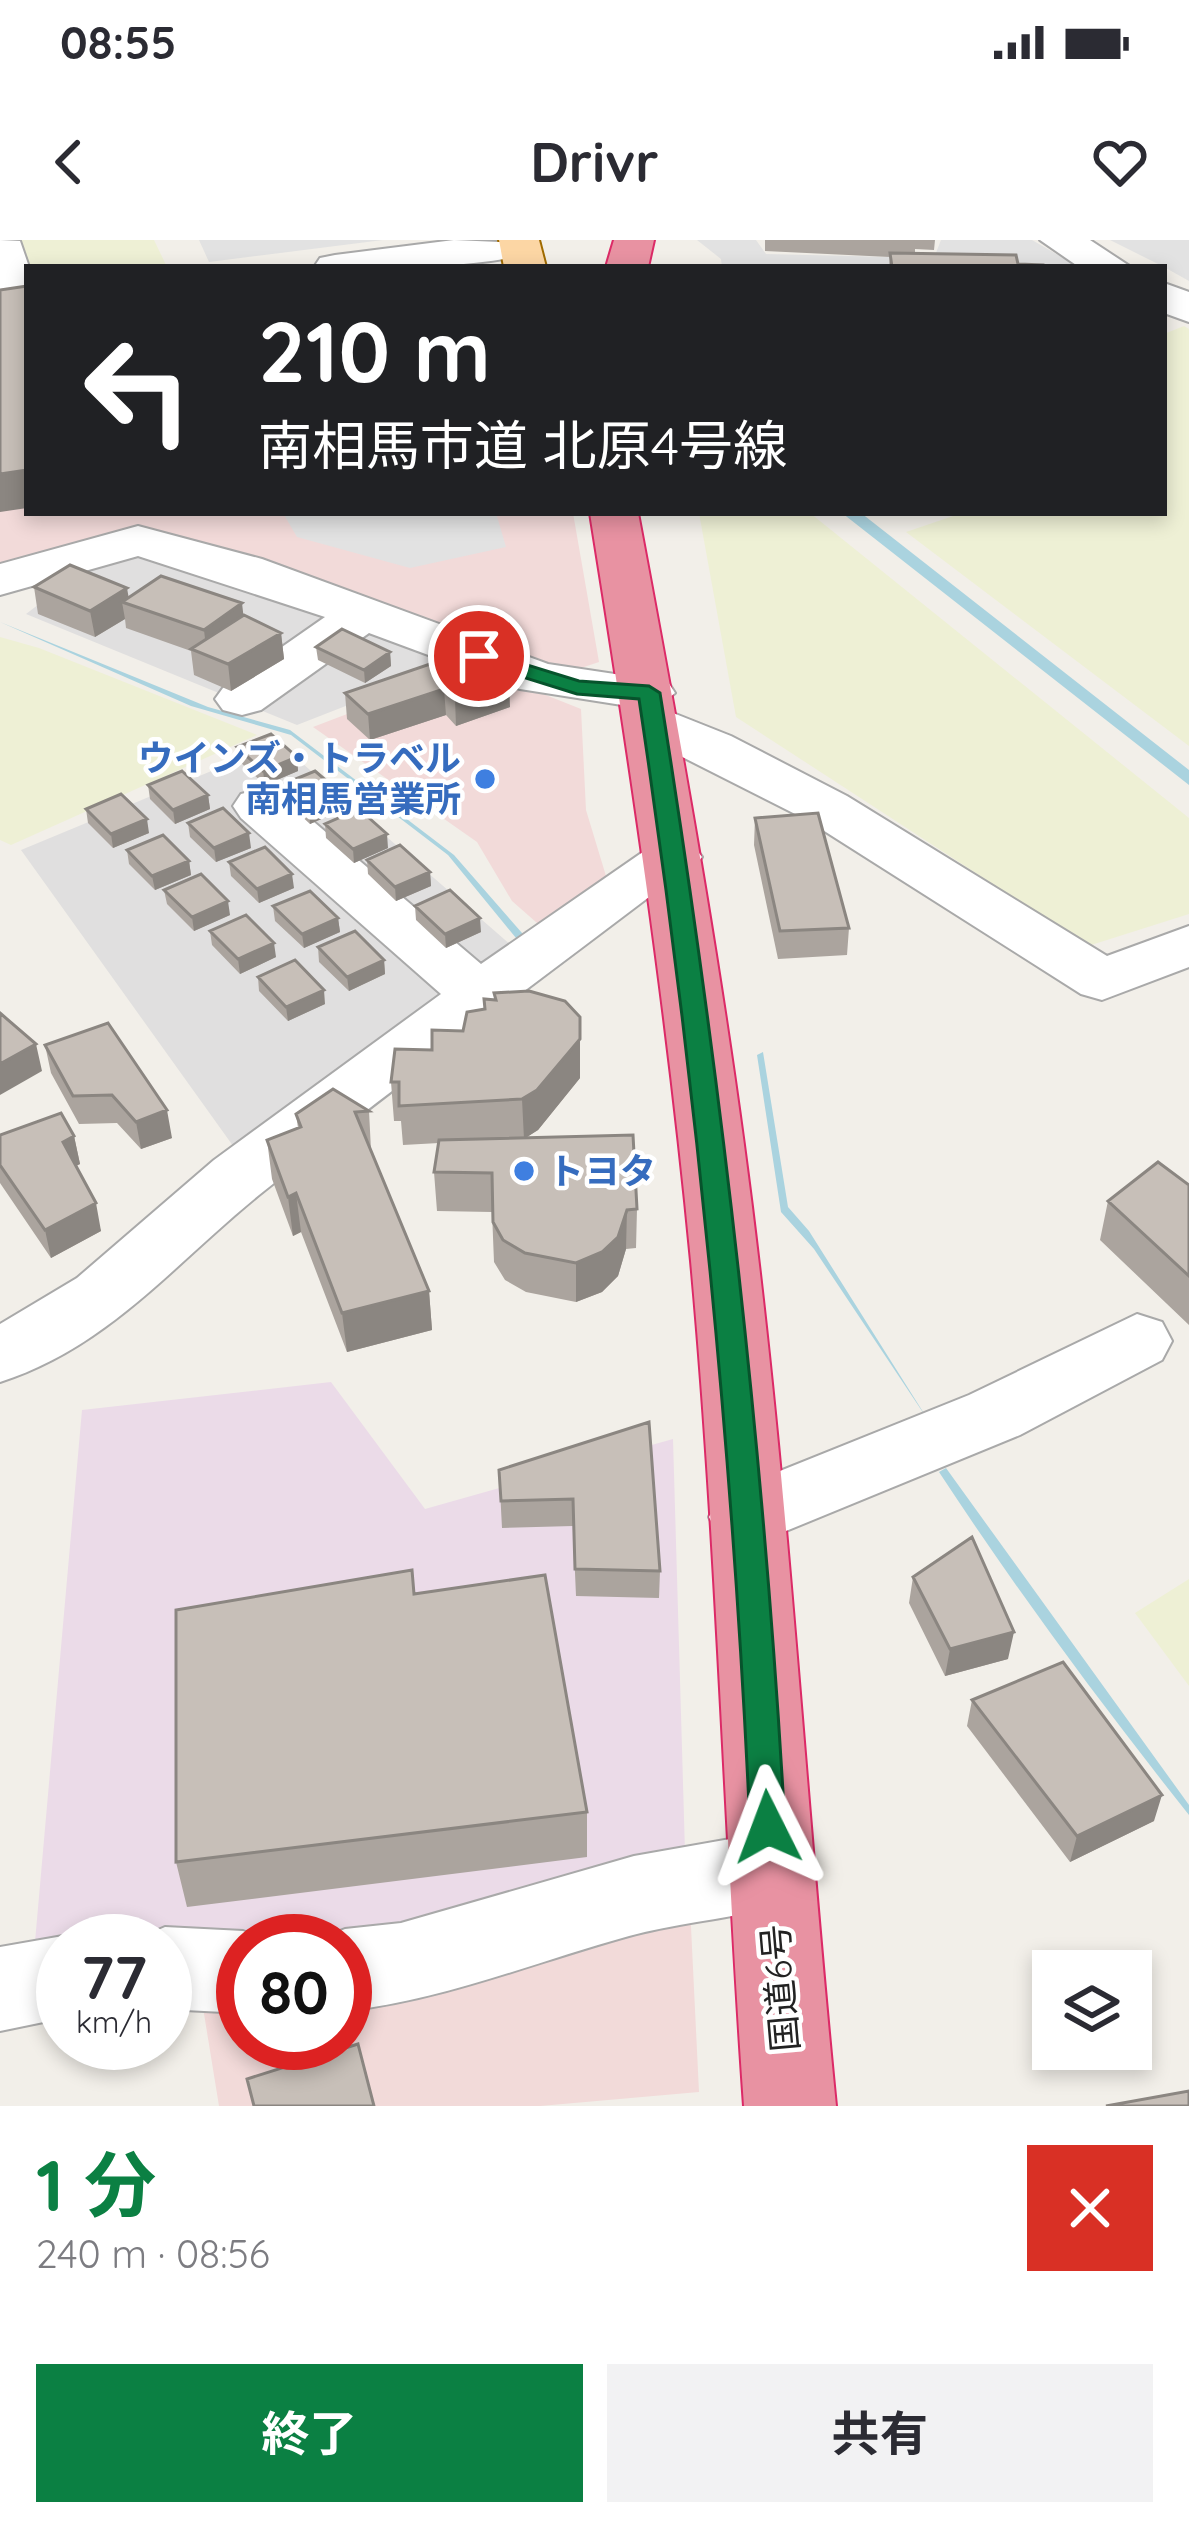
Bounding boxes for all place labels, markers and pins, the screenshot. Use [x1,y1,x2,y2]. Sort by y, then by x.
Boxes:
pin [428,605,530,707]
place label: ウインズ・トラベル 南相馬営業所 [138,735,461,821]
marker: ウインズ・トラベル 南相馬営業所 [472,766,498,792]
place label: トヨタ [548,1148,656,1193]
marker: トヨタ [511,1158,537,1184]

